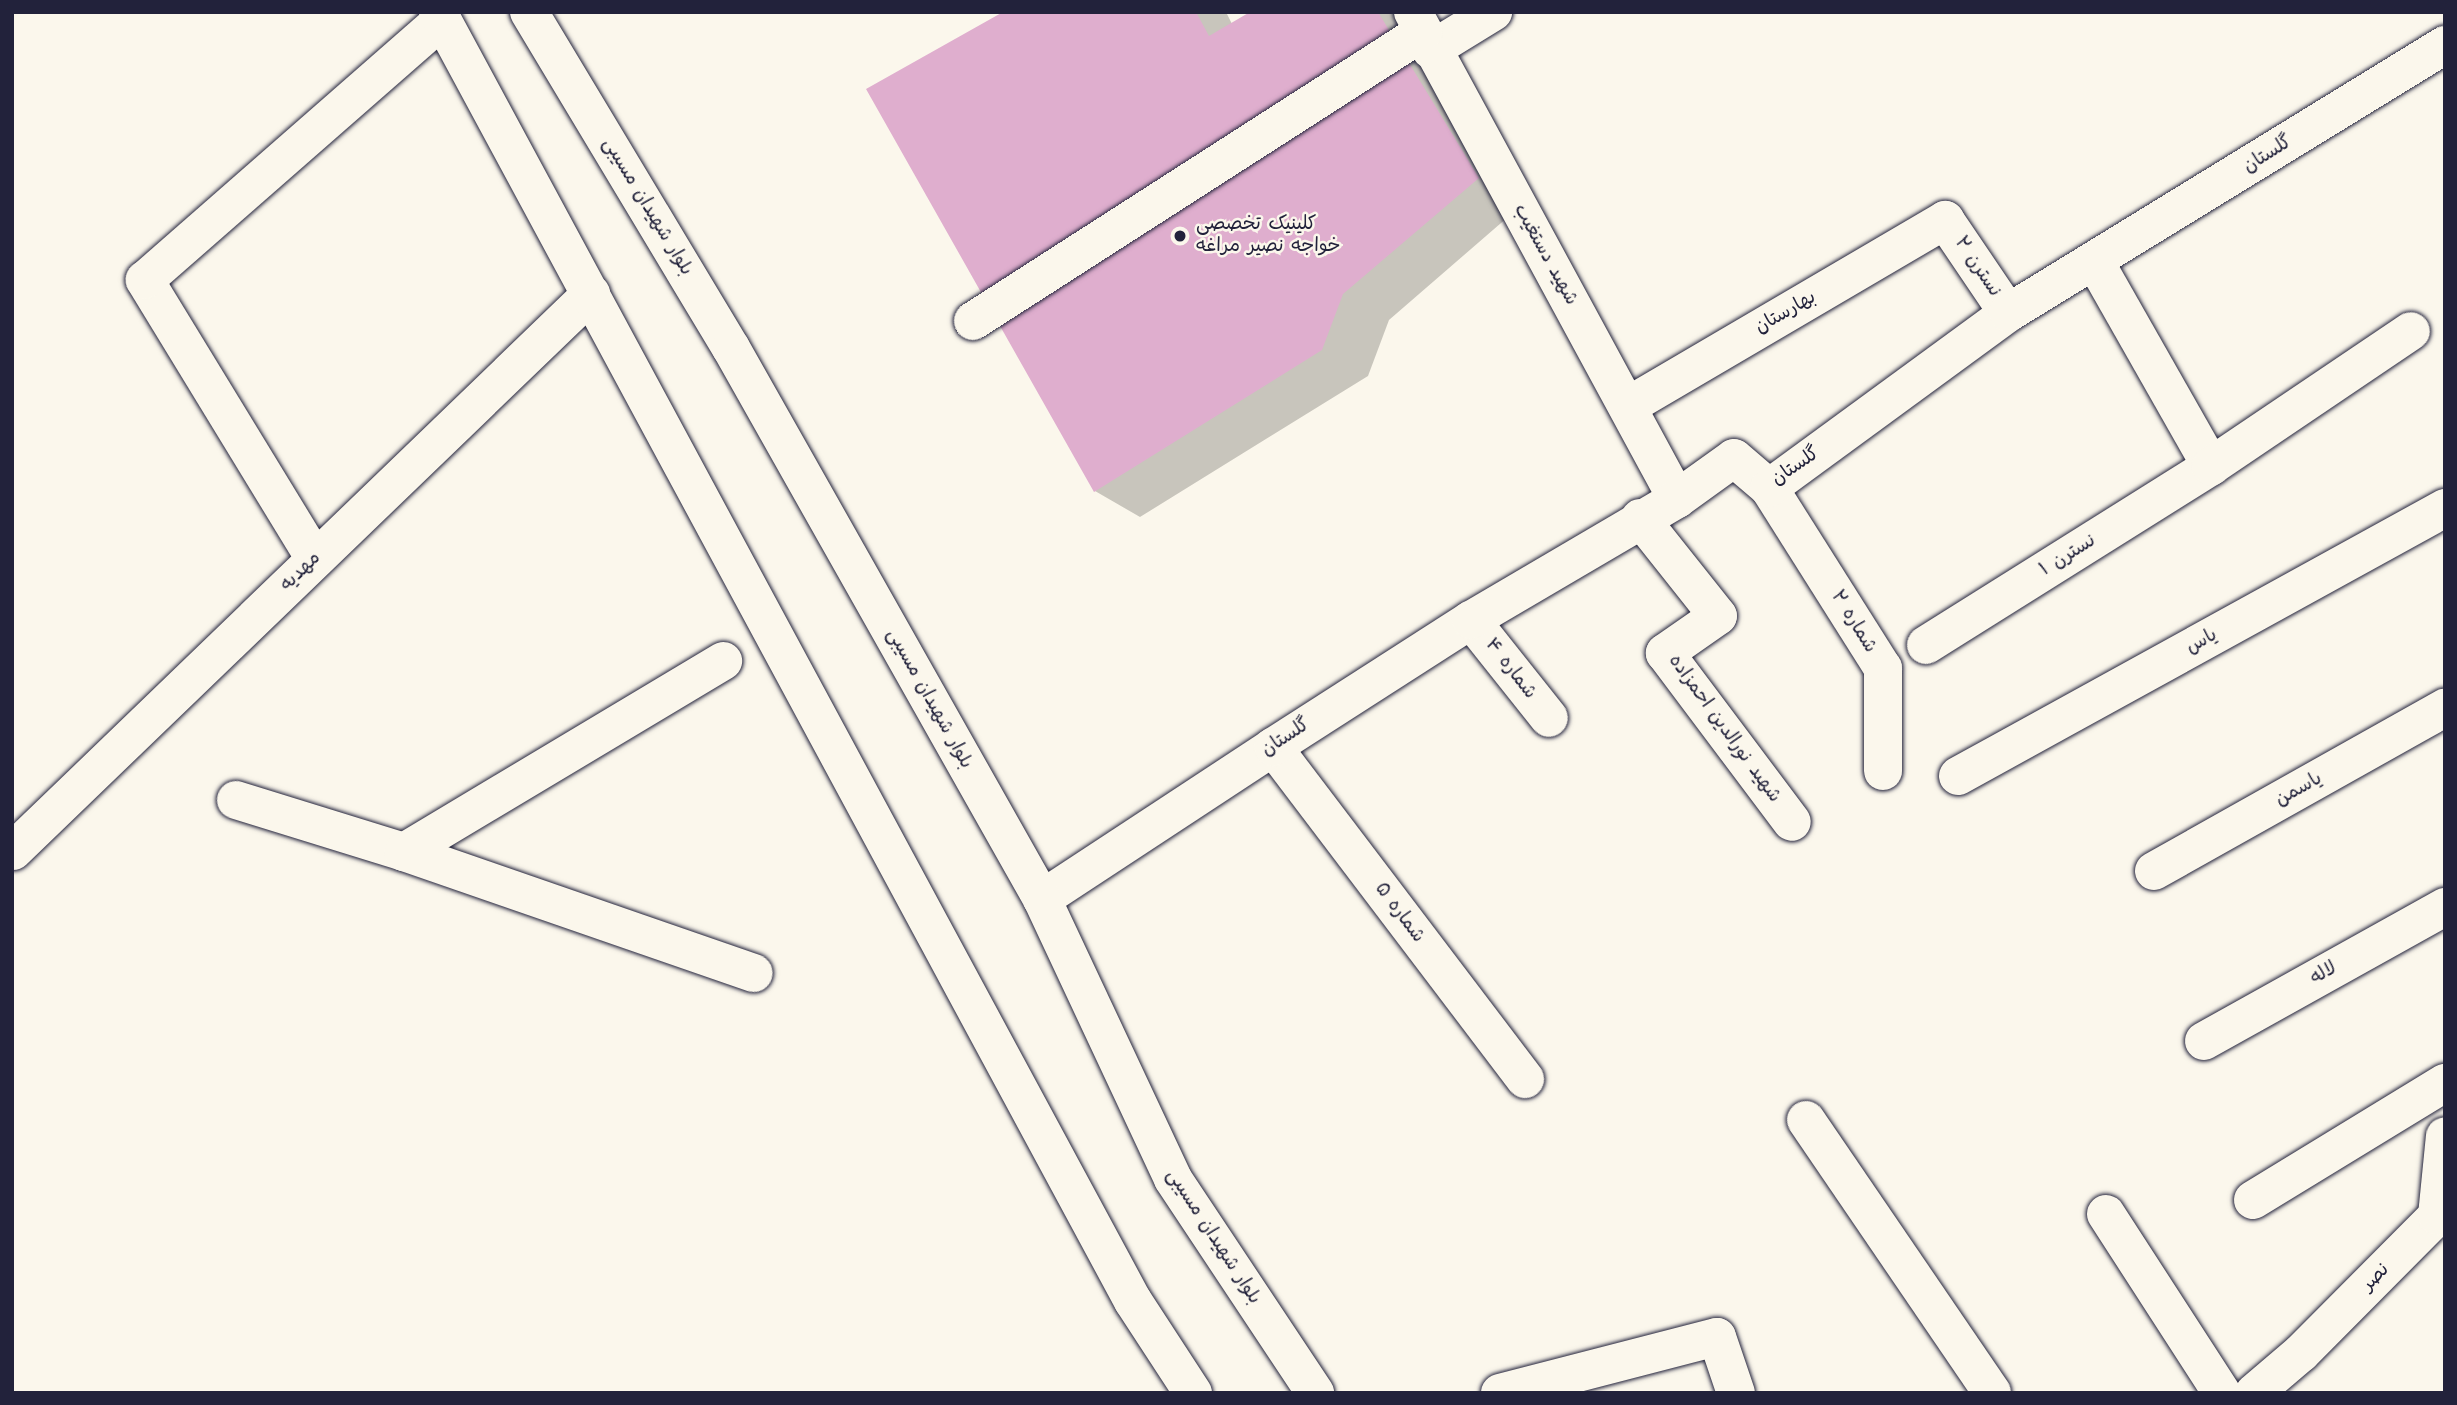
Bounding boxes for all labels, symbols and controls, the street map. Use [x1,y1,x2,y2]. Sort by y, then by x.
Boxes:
street label: گلستان [2239,131,2297,179]
street label: بلوار شهیدان مسیبی [597,134,697,280]
street label: شهید دستغیب [1508,200,1582,310]
place label: کلینیک تخصصی خواجه نصیر مراغه [1196,214,1341,258]
marker: کلینیک تخصصی خواجه نصیر مراغه [1170,226,1190,246]
street label: نسترن ۲ [1949,233,2005,301]
street label: بهارستان [1751,286,1821,340]
street label: گلستان [1768,443,1824,491]
street label: نسترن ۱ [2036,530,2100,582]
street label: مهدیه [276,547,326,597]
street label: شماره ۲ [1825,587,1881,657]
street label: یاس [2182,624,2222,660]
street label: بلوار شهیدان مسیبی [881,625,977,773]
street label: شماره ۴ [1479,634,1541,704]
street label: شهید نورالدین احمزاده [1663,651,1785,807]
street label: گلستان [1258,714,1314,762]
street label: یاسمن [2272,768,2326,812]
street label: شماره ۵ [1369,878,1429,948]
street label: لاله [2307,958,2341,990]
street label: بلوار شهیدان مسیبی [1161,1165,1265,1309]
street label: نصر [2357,1259,2395,1297]

